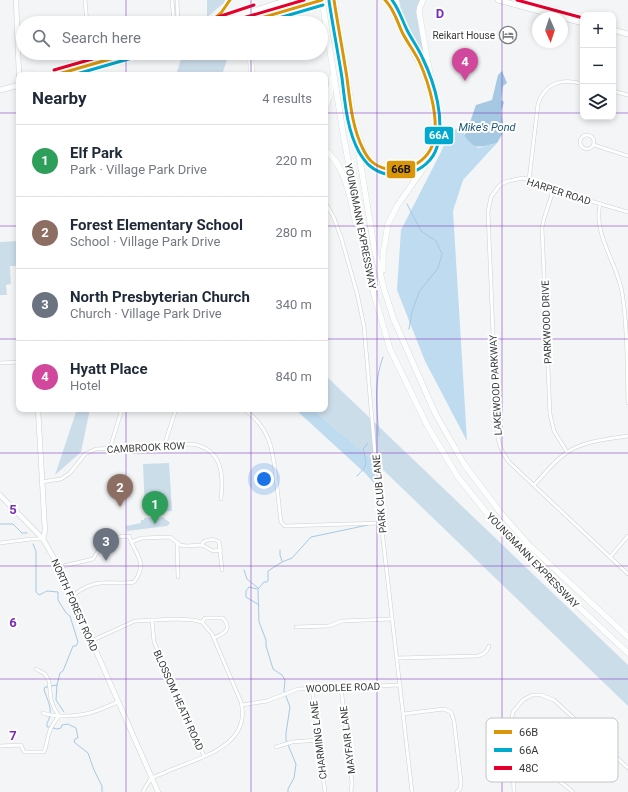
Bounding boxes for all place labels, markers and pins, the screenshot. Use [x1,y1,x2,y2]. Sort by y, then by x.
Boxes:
hotel icon: Reikart House [498,25,518,45]
place label: Reikart House [432,30,495,41]
pin: 4 [452,48,478,81]
pin: 2 [107,474,133,507]
pin: 1 [142,491,168,524]
pin: 3 [93,528,119,561]

